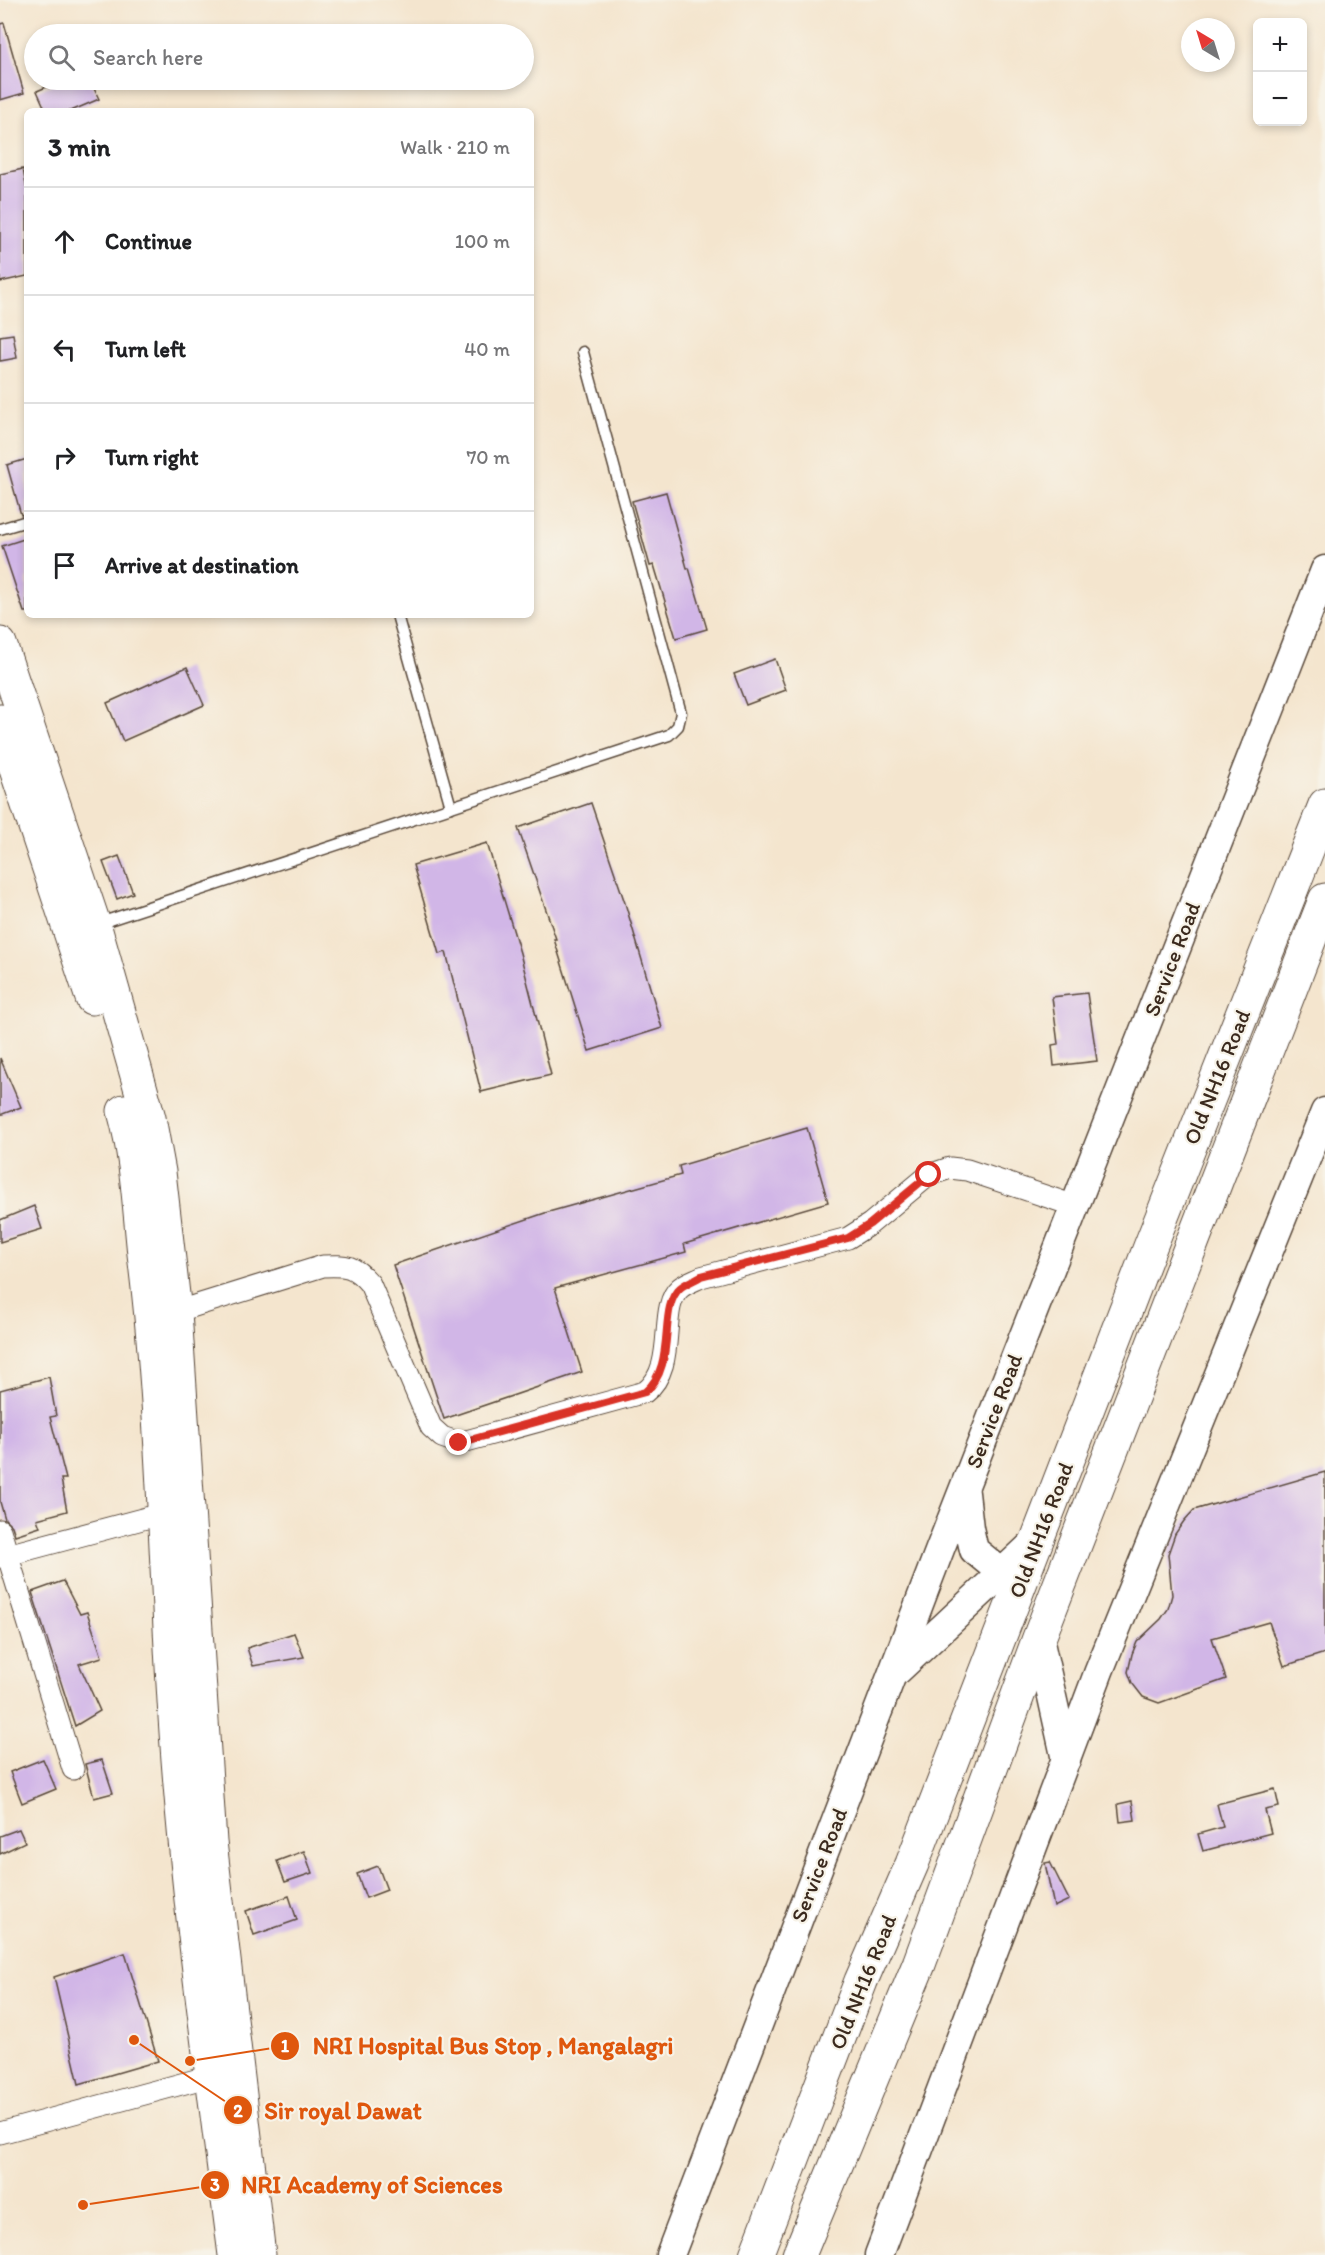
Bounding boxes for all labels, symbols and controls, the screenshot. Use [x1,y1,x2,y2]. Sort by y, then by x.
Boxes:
north arrow [1181,18,1235,72]
map controls [1253,18,1307,126]
button: + [1253,18,1307,72]
search box [24,24,534,90]
icon: search [45,41,78,74]
text: Search here [93,44,203,71]
button: − [1253,72,1307,126]
text: 3 min [48,131,110,163]
text: Walk · 210 m [400,135,510,159]
icon: ahead [48,225,81,258]
text: Continue [105,228,192,255]
text: 100 m [455,229,510,253]
icon: left [48,333,81,366]
text: Turn left [105,336,186,363]
text: 40 m [464,337,510,361]
icon: right [48,441,81,474]
text: Turn right [105,444,199,471]
text: 70 m [466,445,510,469]
icon: arrive [48,549,81,582]
text: Arrive at destination [105,552,299,579]
street label: Service Road [1138,898,1206,1020]
street label: Old NH16 Road [1178,1005,1256,1149]
route start [915,1161,941,1187]
street label: Service Road [960,1350,1028,1472]
route end [445,1429,471,1455]
street label: Old NH16 Road [1003,1458,1079,1602]
street label: Service Road [785,1804,853,1926]
street label: Old NH16 Road [824,1910,902,2054]
callout: NRI Hospital Bus Stop , Mangalagri [270,2025,685,2067]
text: NRI Hospital Bus Stop , Mangalagri [313,2031,673,2061]
text: 1 [281,2035,290,2057]
callout: Sir royal Dawat [223,2089,434,2131]
text: Sir royal Dawat [264,2096,422,2126]
text: 2 [233,2100,243,2122]
callout: NRI Academy of Sciences [200,2164,515,2206]
text: NRI Academy of Sciences [241,2170,503,2200]
text: 3 [210,2174,220,2196]

